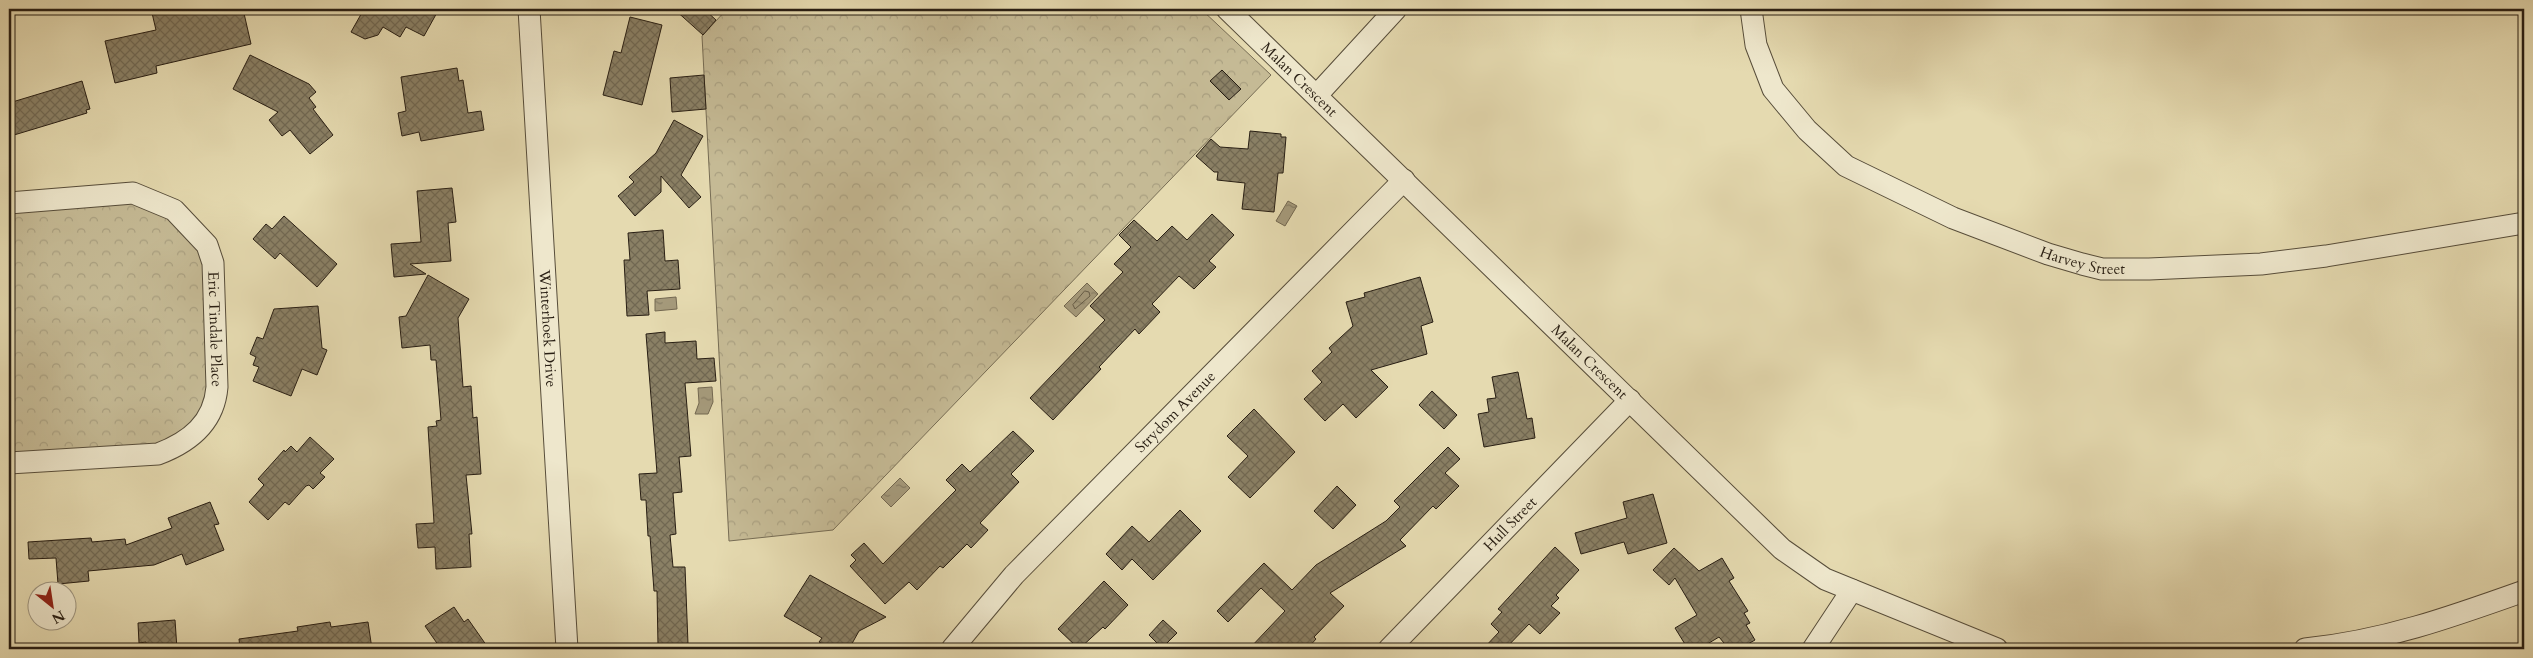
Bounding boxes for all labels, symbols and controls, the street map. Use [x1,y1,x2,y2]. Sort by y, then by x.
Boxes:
street label: Malan Crescent [1257,38,1342,121]
street label: Harvey Street [2037,242,2125,279]
street label: Winterhoek Drive [534,268,561,388]
street label: Eric Tindale Place [203,271,227,387]
street label: Malan Crescent [1547,320,1632,404]
street label: Strydom Avenue [1130,366,1220,457]
street label: Hull Street [1479,492,1541,556]
north arrow [28,580,78,630]
text: N [48,606,68,628]

